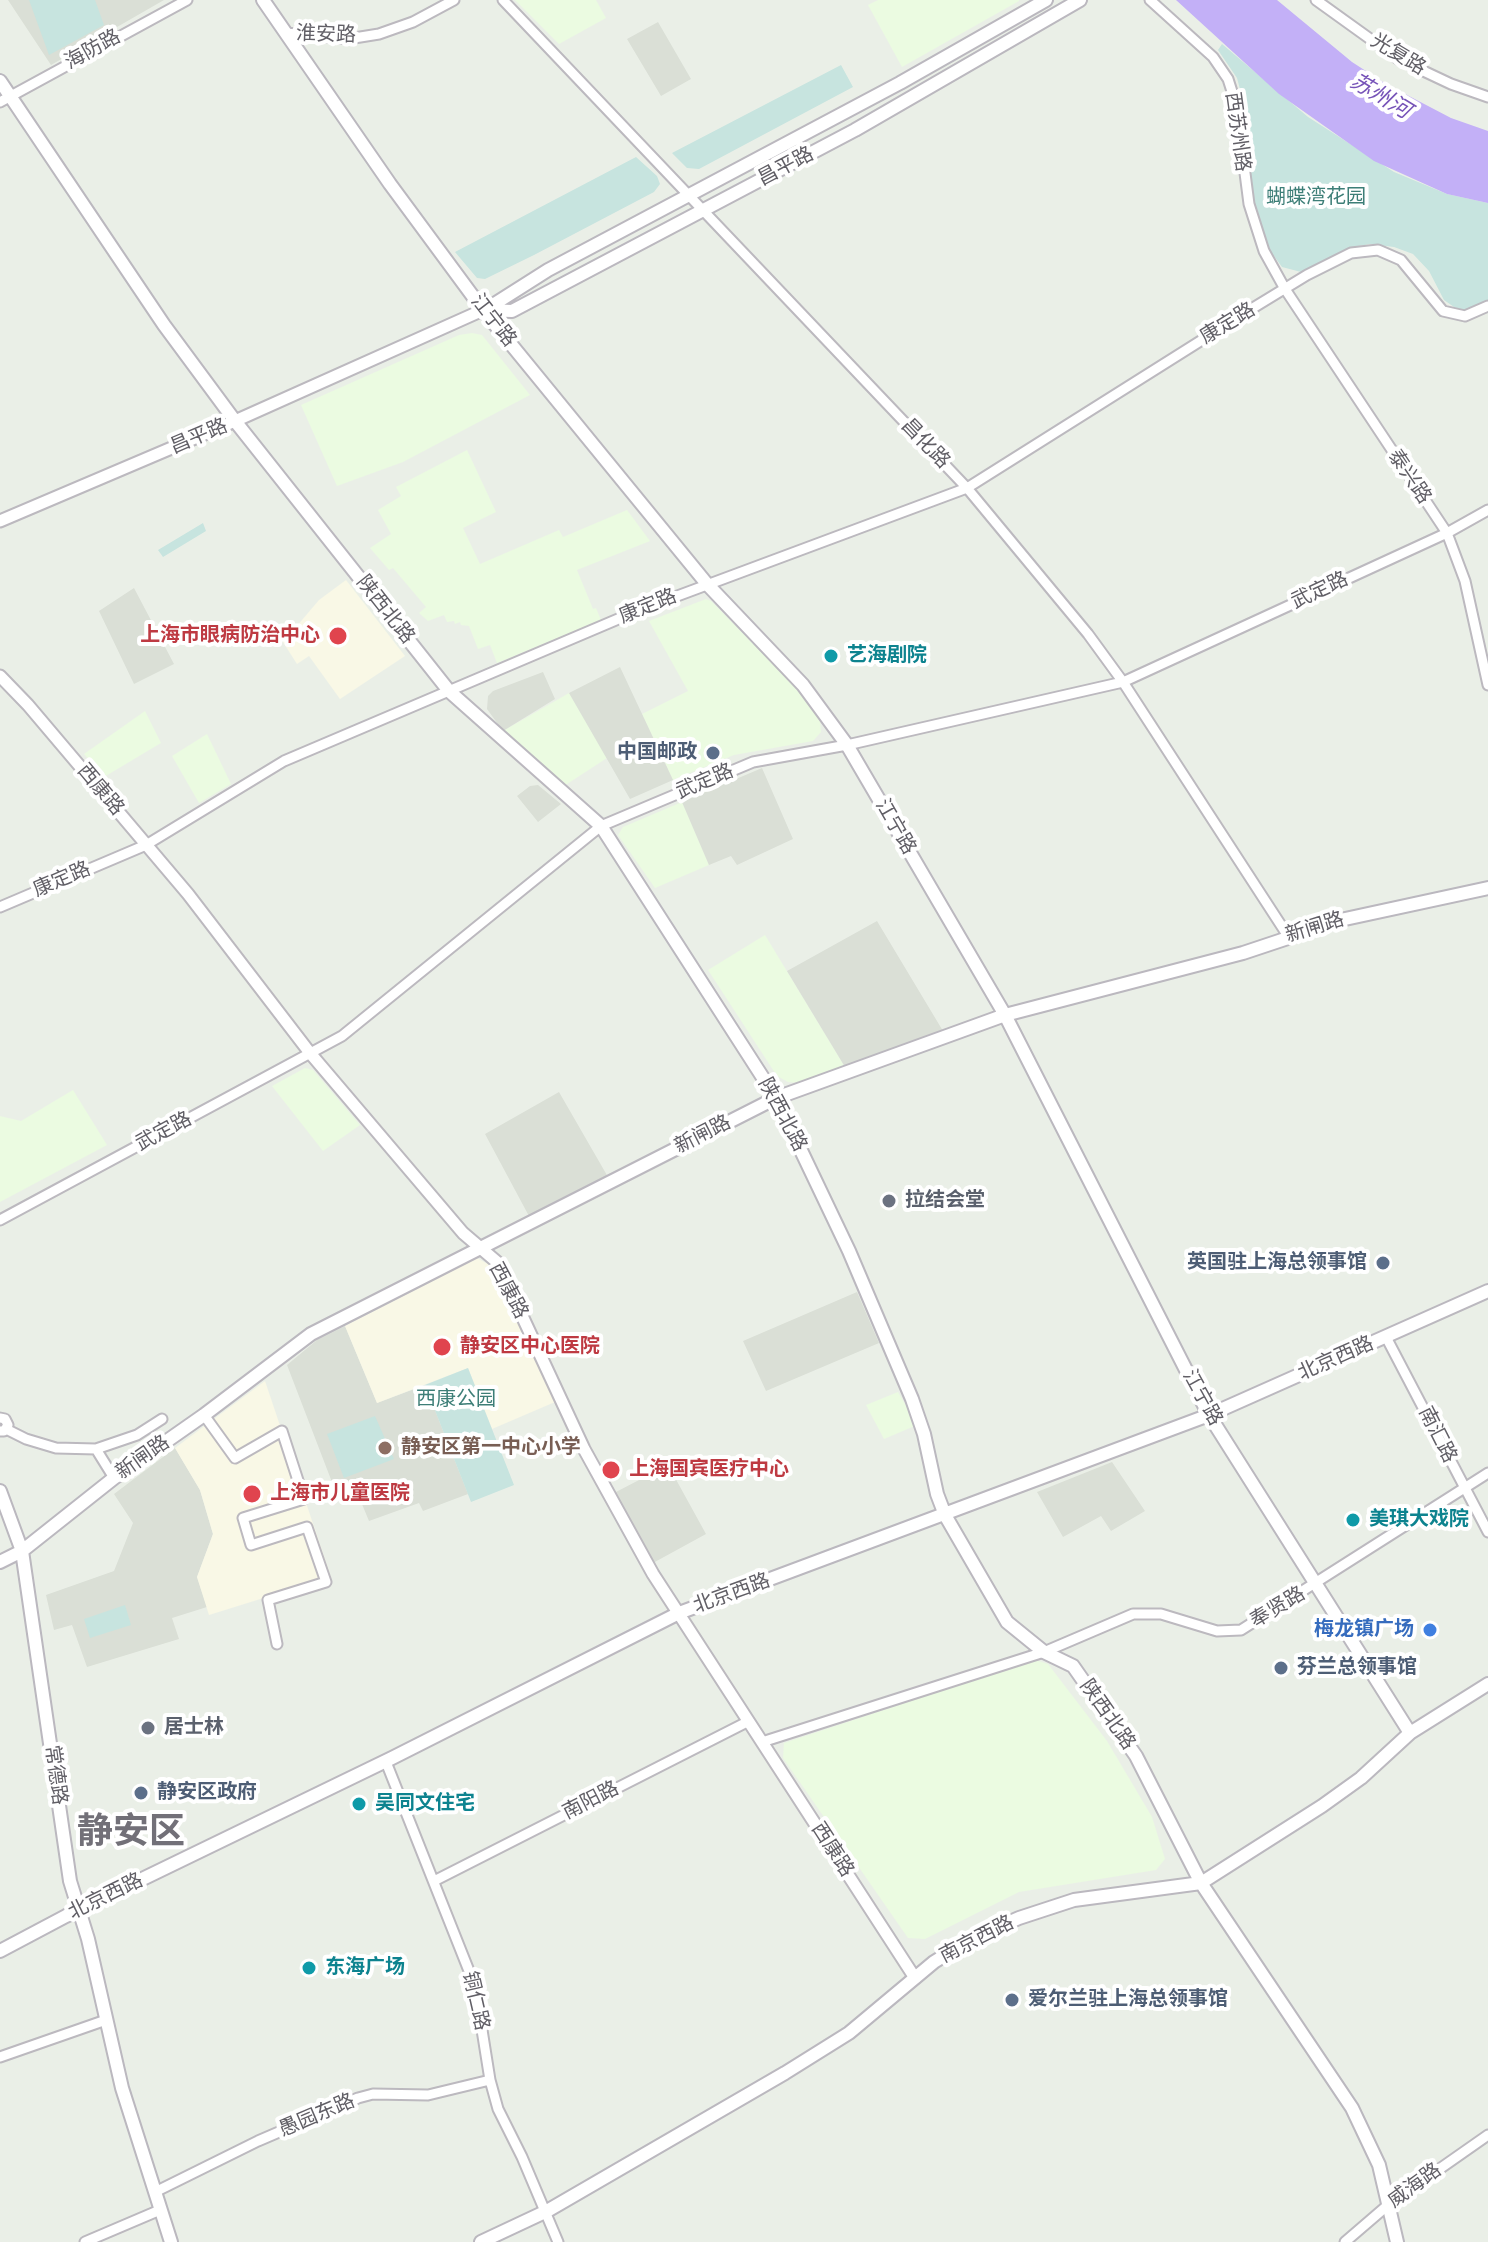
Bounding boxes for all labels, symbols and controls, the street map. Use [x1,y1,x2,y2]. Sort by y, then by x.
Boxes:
street label: 淮安路 [296,22,356,48]
street label: 海防路 [61,25,125,75]
street label: 光复路 [1366,29,1430,81]
water label: 苏州河 [1345,69,1415,125]
street label: 西苏州路 [1220,91,1254,173]
street label: 昌平路 [754,142,818,192]
park label: 蝴蝶湾花园 [1266,186,1366,210]
street label: 江宁路 [465,290,521,352]
street label: 康定路 [1196,298,1260,350]
street label: 昌平路 [167,414,231,460]
street label: 昌化路 [896,414,954,474]
street label: 泰兴路 [1382,445,1436,509]
street label: 武定路 [1288,567,1352,615]
street label: 陕西北路 [351,571,419,649]
street label: 康定路 [616,585,680,629]
place label: 上海市眼病防治中心 [140,624,320,648]
marker: 上海市眼病防治中心 [327,625,349,647]
place label: 艺海剧院 [847,644,927,668]
marker: 艺海剧院 [822,647,840,665]
place label: 中国邮政 [617,741,697,765]
marker: 中国邮政 [704,744,722,762]
street label: 西康路 [72,759,128,821]
street label: 武定路 [673,759,737,805]
street label: 江宁路 [870,795,920,859]
street label: 康定路 [30,857,94,903]
street label: 新闸路 [1283,908,1347,948]
street label: 陕西北路 [753,1074,811,1156]
street label: 武定路 [132,1107,196,1157]
street label: 新闸路 [671,1111,735,1159]
place label: 拉结会堂 [905,1189,985,1213]
marker: 拉结会堂 [880,1192,898,1210]
place label: 英国驻上海总领事馆 [1187,1251,1367,1275]
marker: 英国驻上海总领事馆 [1374,1254,1392,1272]
street label: 西康路 [483,1259,533,1323]
street label: 北京西路 [1295,1332,1377,1386]
place label: 静安区中心医院 [460,1335,600,1359]
marker: 静安区中心医院 [431,1336,453,1358]
street label: 江宁路 [1177,1366,1227,1430]
park label: 西康公园 [416,1388,496,1412]
street label: 南汇路 [1413,1403,1461,1467]
street label: 新闸路 [112,1431,174,1485]
place label: 静安区第一中心小学 [401,1436,581,1460]
marker: 静安区第一中心小学 [376,1439,394,1457]
place label: 上海国宾医疗中心 [629,1458,789,1482]
marker: 上海国宾医疗中心 [600,1459,622,1481]
place label: 上海市儿童医院 [270,1482,410,1506]
marker: 上海市儿童医院 [241,1483,263,1505]
place label: 美琪大戏院 [1369,1508,1469,1532]
marker: 美琪大戏院 [1344,1511,1362,1529]
street label: 北京西路 [690,1569,774,1619]
street label: 奉贤路 [1246,1582,1310,1634]
place label: 梅龙镇广场 [1314,1618,1414,1642]
marker: 梅龙镇广场 [1421,1621,1439,1639]
place label: 芬兰总领事馆 [1297,1656,1417,1680]
marker: 芬兰总领事馆 [1272,1659,1290,1677]
street label: 陕西北路 [1074,1675,1140,1755]
place label: 居士林 [164,1716,224,1740]
marker: 居士林 [139,1719,157,1737]
street label: 常德路 [39,1744,71,1806]
street label: 南阳路 [559,1777,623,1825]
place label: 静安区政府 [157,1781,257,1805]
marker: 静安区政府 [132,1784,150,1802]
place label: 吴同文住宅 [375,1792,475,1816]
marker: 吴同文住宅 [350,1795,368,1813]
district label: 静安区 [77,1812,185,1856]
street label: 西康路 [806,1818,858,1882]
street label: 北京西路 [65,1869,147,1925]
street label: 南京西路 [936,1911,1018,1969]
place label: 东海广场 [325,1956,405,1980]
marker: 东海广场 [300,1959,318,1977]
street label: 铜仁路 [457,1969,493,2033]
place label: 爱尔兰驻上海总领事馆 [1028,1988,1228,2012]
marker: 爱尔兰驻上海总领事馆 [1003,1991,1021,2009]
street label: 愚园东路 [275,2089,359,2143]
street label: 威海路 [1384,2159,1446,2213]

